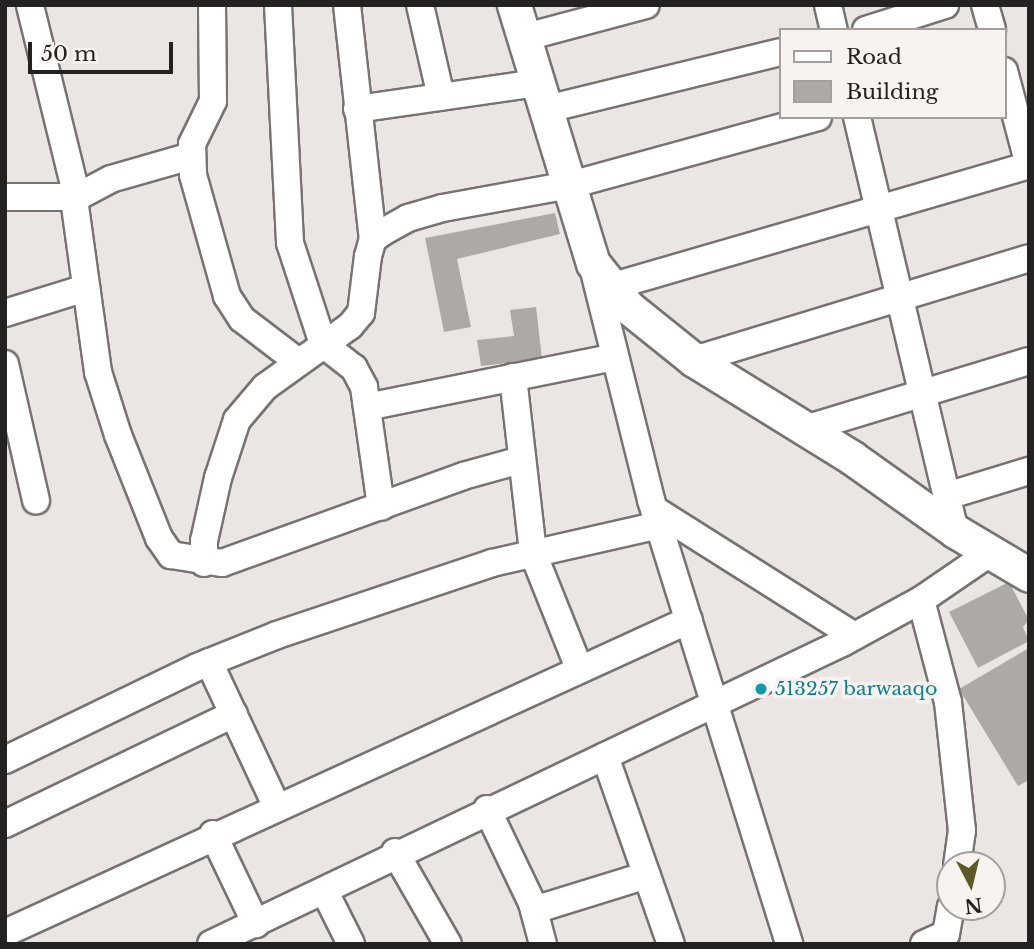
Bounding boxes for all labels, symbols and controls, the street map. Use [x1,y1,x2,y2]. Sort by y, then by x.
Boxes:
scale bar [32,28,177,72]
legend [778,28,1006,119]
text: 50 m [41,41,96,67]
text: Road [846,44,902,70]
text: Building [846,79,938,105]
place label: 513257 barwaaqo [775,678,937,700]
marker: 513257 barwaaqo [753,681,769,697]
north arrow [936,851,1006,921]
text: N [963,893,984,918]

